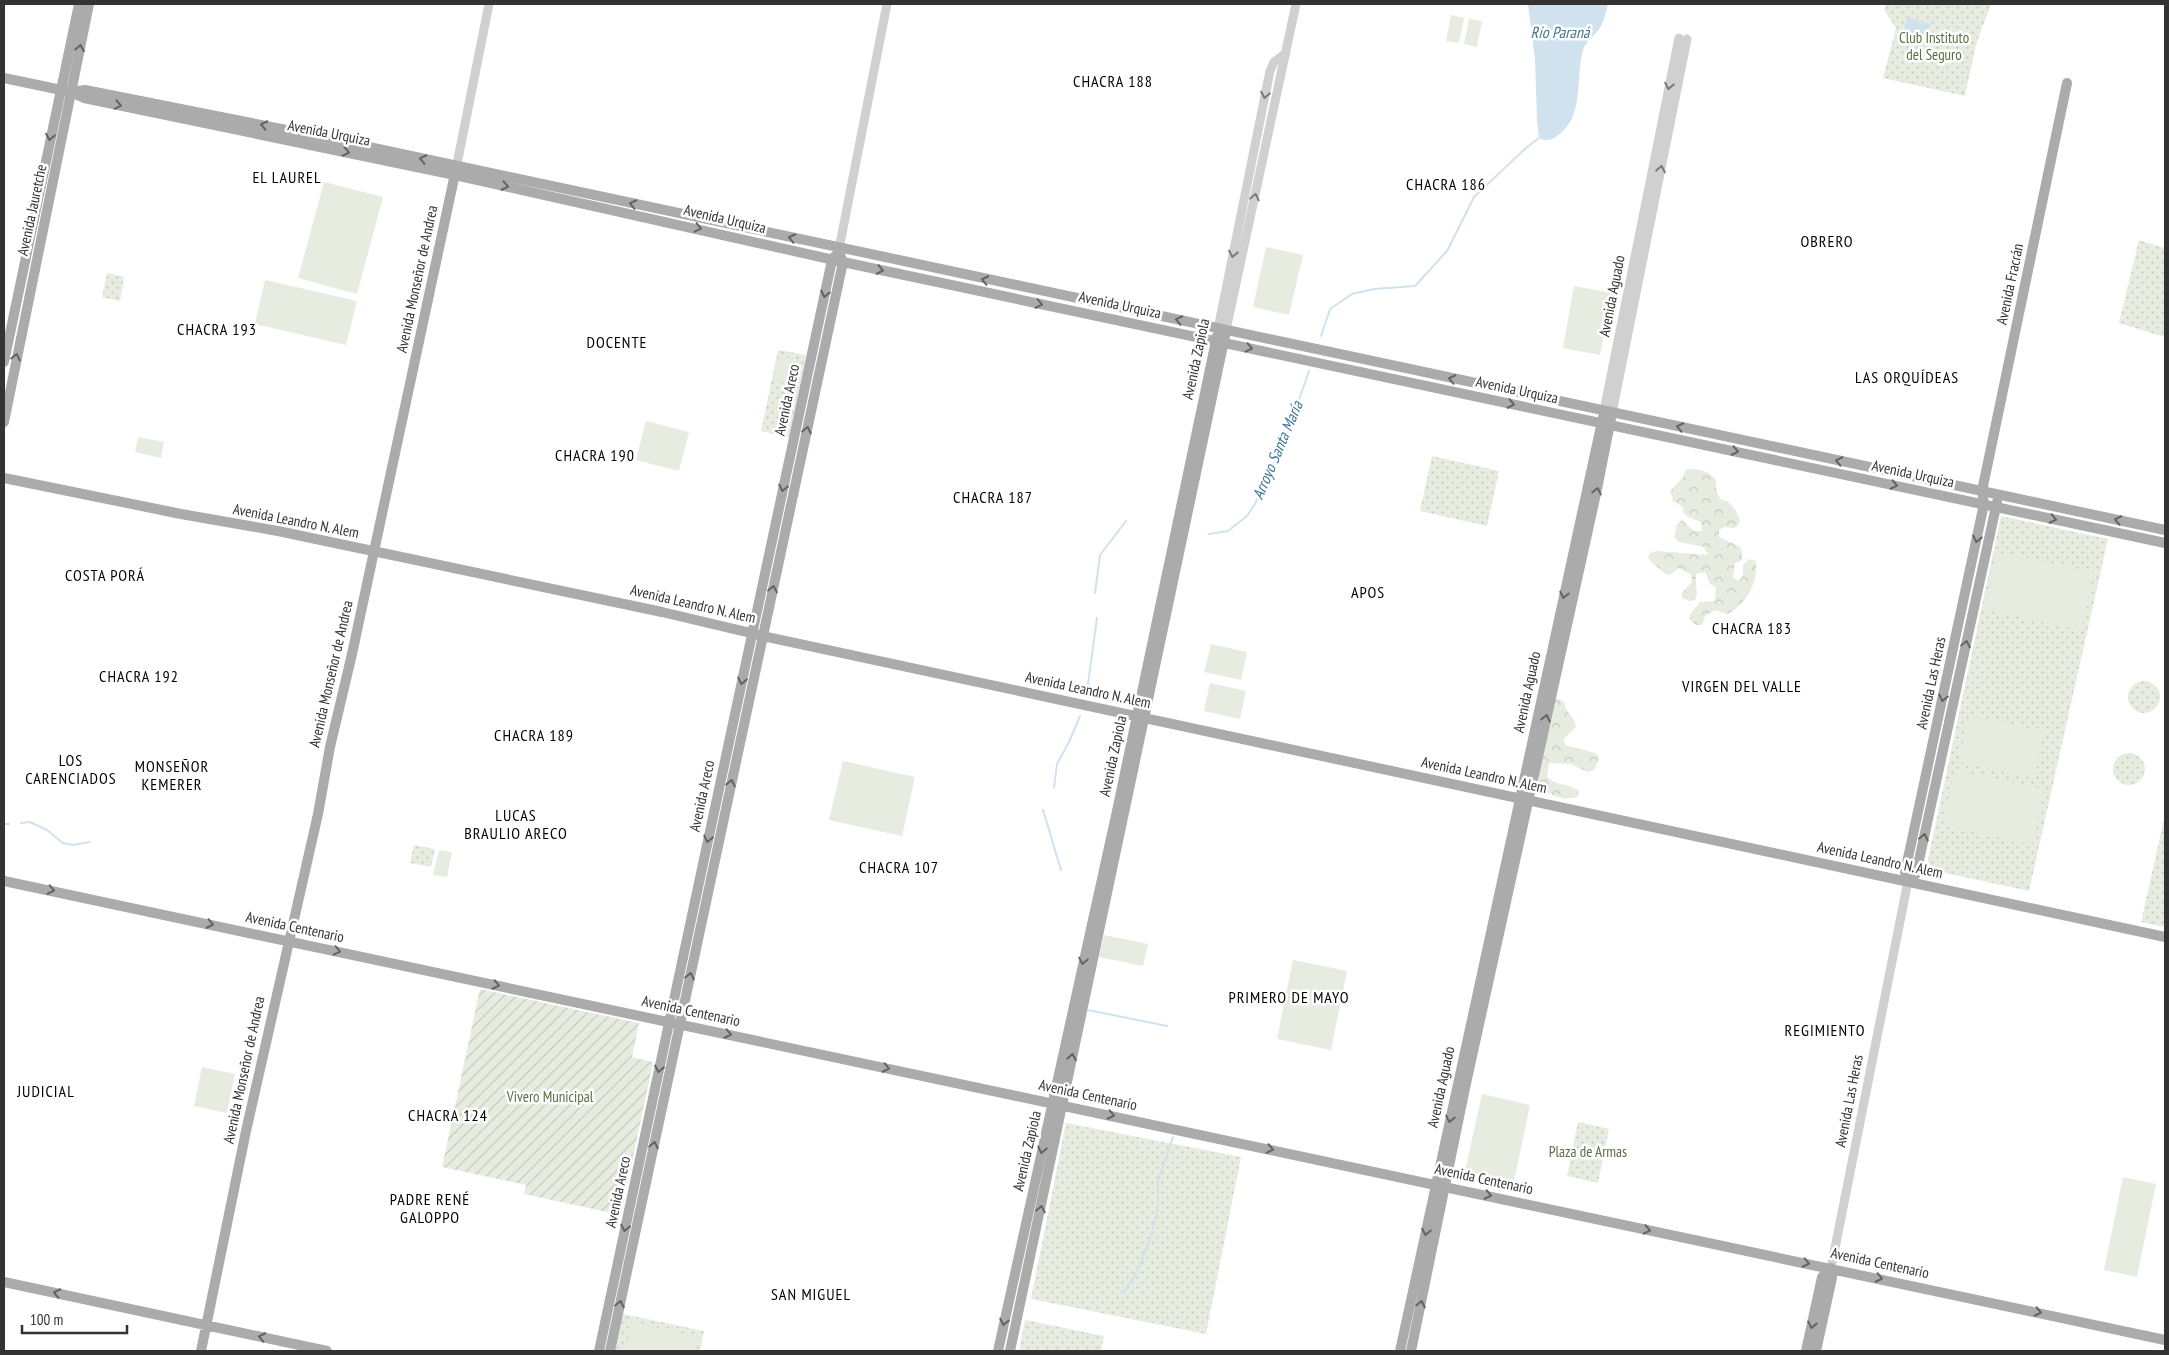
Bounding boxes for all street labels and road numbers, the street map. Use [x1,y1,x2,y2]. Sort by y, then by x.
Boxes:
street label: Avenida Urquiza [286,115,372,150]
street label: Avenida Jauretche [13,163,50,257]
street label: Avenida Urquiza [682,200,768,237]
street label: Avenida Monseñor de Andrea [392,203,441,354]
street label: Avenida Fracrán [1992,242,2027,326]
street label: Avenida Aguado [1594,254,1629,338]
street label: Avenida Urquiza [1077,287,1163,323]
street label: Avenida Zapiola [1178,317,1213,401]
street label: Avenida Areco [770,362,803,437]
street label: Avenida Urquiza [1474,372,1560,408]
street label: Avenida Urquiza [1870,456,1956,492]
street label: Avenida Leandro N. Alem [232,499,361,542]
street label: Avenida Leandro N. Alem [629,580,758,627]
street label: Avenida Monseñor de Andrea [304,598,357,749]
street label: Avenida Las Heras [1911,635,1950,731]
street label: Avenida Aguado [1509,649,1544,734]
street label: Avenida Leandro N. Alem [1024,667,1153,712]
street label: Avenida Zapiola [1095,714,1130,798]
street label: Avenida Leandro N. Alem [1420,752,1549,797]
street label: Avenida Areco [685,758,718,833]
street label: Avenida Leandro N. Alem [1816,837,1945,882]
street label: Avenida Centenario [244,907,346,946]
street label: Avenida Centenario [640,991,742,1030]
street label: Avenida Monseñor de Andrea [219,994,268,1145]
street label: Avenida Aguado [1423,1044,1458,1129]
street label: Avenida Las Heras [1830,1053,1867,1149]
street label: Avenida Centenario [1037,1075,1139,1114]
street label: Avenida Zapiola [1008,1109,1045,1193]
street label: Avenida Areco [601,1154,634,1229]
street label: Avenida Centenario [1433,1159,1535,1198]
street label: Avenida Centenario [1829,1243,1931,1282]

